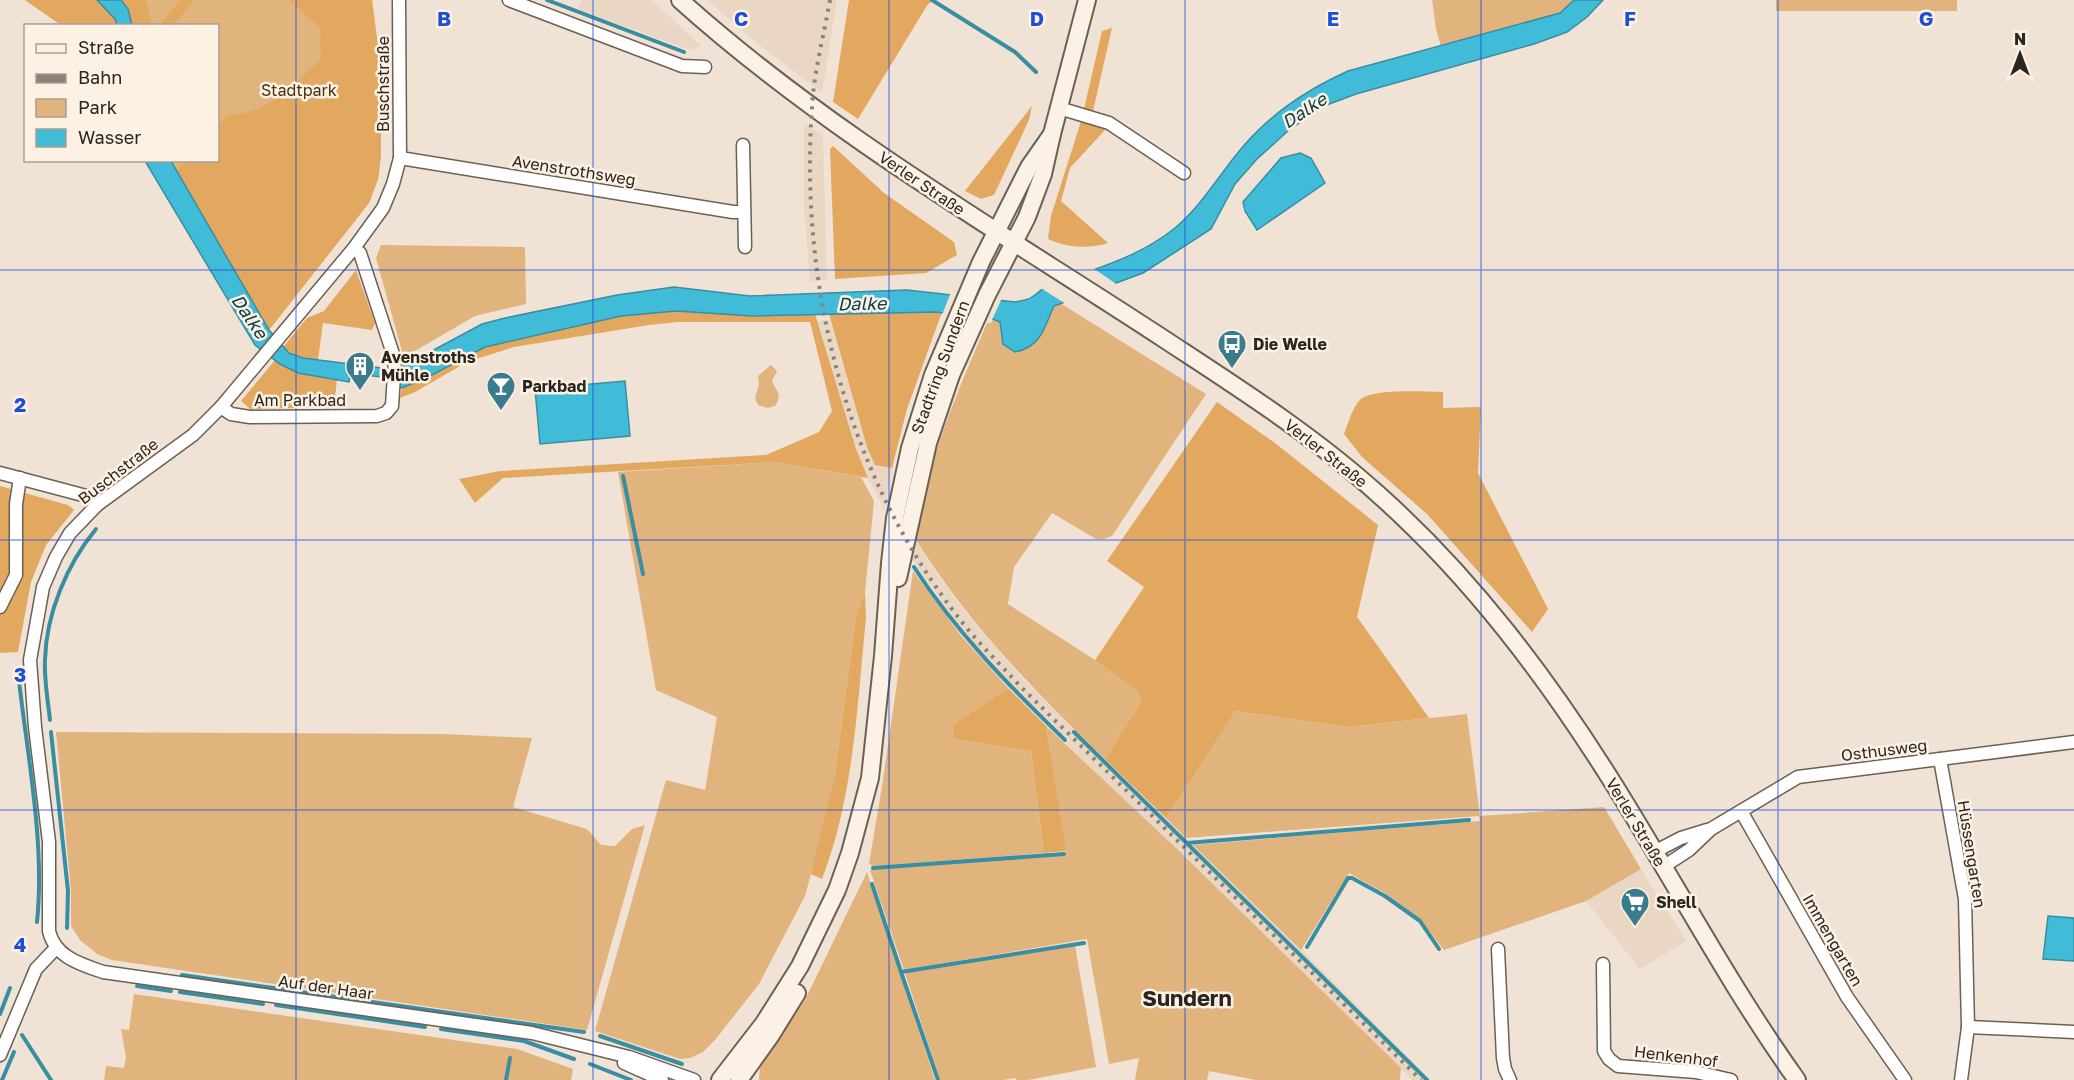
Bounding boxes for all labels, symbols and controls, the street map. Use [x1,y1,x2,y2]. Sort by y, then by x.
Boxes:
text: B [437,6,451,30]
text: C [734,6,748,30]
text: D [1030,6,1044,30]
text: E [1327,6,1339,30]
text: F [1624,6,1636,30]
text: G [1919,6,1933,30]
legend [24,24,219,162]
north arrow [1990,24,2050,84]
text: N [2014,29,2026,49]
text: Straße [78,36,134,58]
street label: Buschstraße [373,36,393,132]
text: Bahn [78,66,122,88]
park label: Stadtpark [261,80,337,100]
water label: Dalke [1278,87,1332,133]
text: Park [78,96,117,118]
text: Wasser [78,126,141,148]
street label: Verler Straße [875,147,969,219]
street label: Avenstrothsweg [511,150,637,190]
water label: Dalke [227,290,274,344]
water label: Dalke [837,292,888,314]
street label: Stadtring Sundern [907,297,973,437]
bus stop icon: Die Welle [1216,328,1248,370]
place label: Die Welle [1253,334,1327,354]
place label: Avenstroths Mühle [381,347,476,385]
building icon: Avenstroths Mühle [344,350,376,392]
bar icon: Parkbad [485,370,517,412]
place label: Parkbad [522,376,586,396]
street label: Am Parkbad [254,390,346,410]
text: 2 [14,392,26,416]
street label: Verler Straße [1281,414,1371,492]
street label: Buschstraße [74,434,162,508]
text: 3 [14,662,26,686]
street label: Osthusweg [1840,735,1928,765]
street label: Verler Straße [1602,774,1670,870]
street label: Hüssengarten [1954,799,1990,909]
supermarket icon: Shell [1619,886,1651,928]
street label: Immengarten [1798,890,1868,990]
place label: Shell [1656,892,1697,912]
text: 4 [14,932,26,956]
street label: Auf der Haar [277,970,375,1004]
district label: Sundern [1142,984,1232,1011]
street label: Henkenhof [1633,1041,1719,1071]

